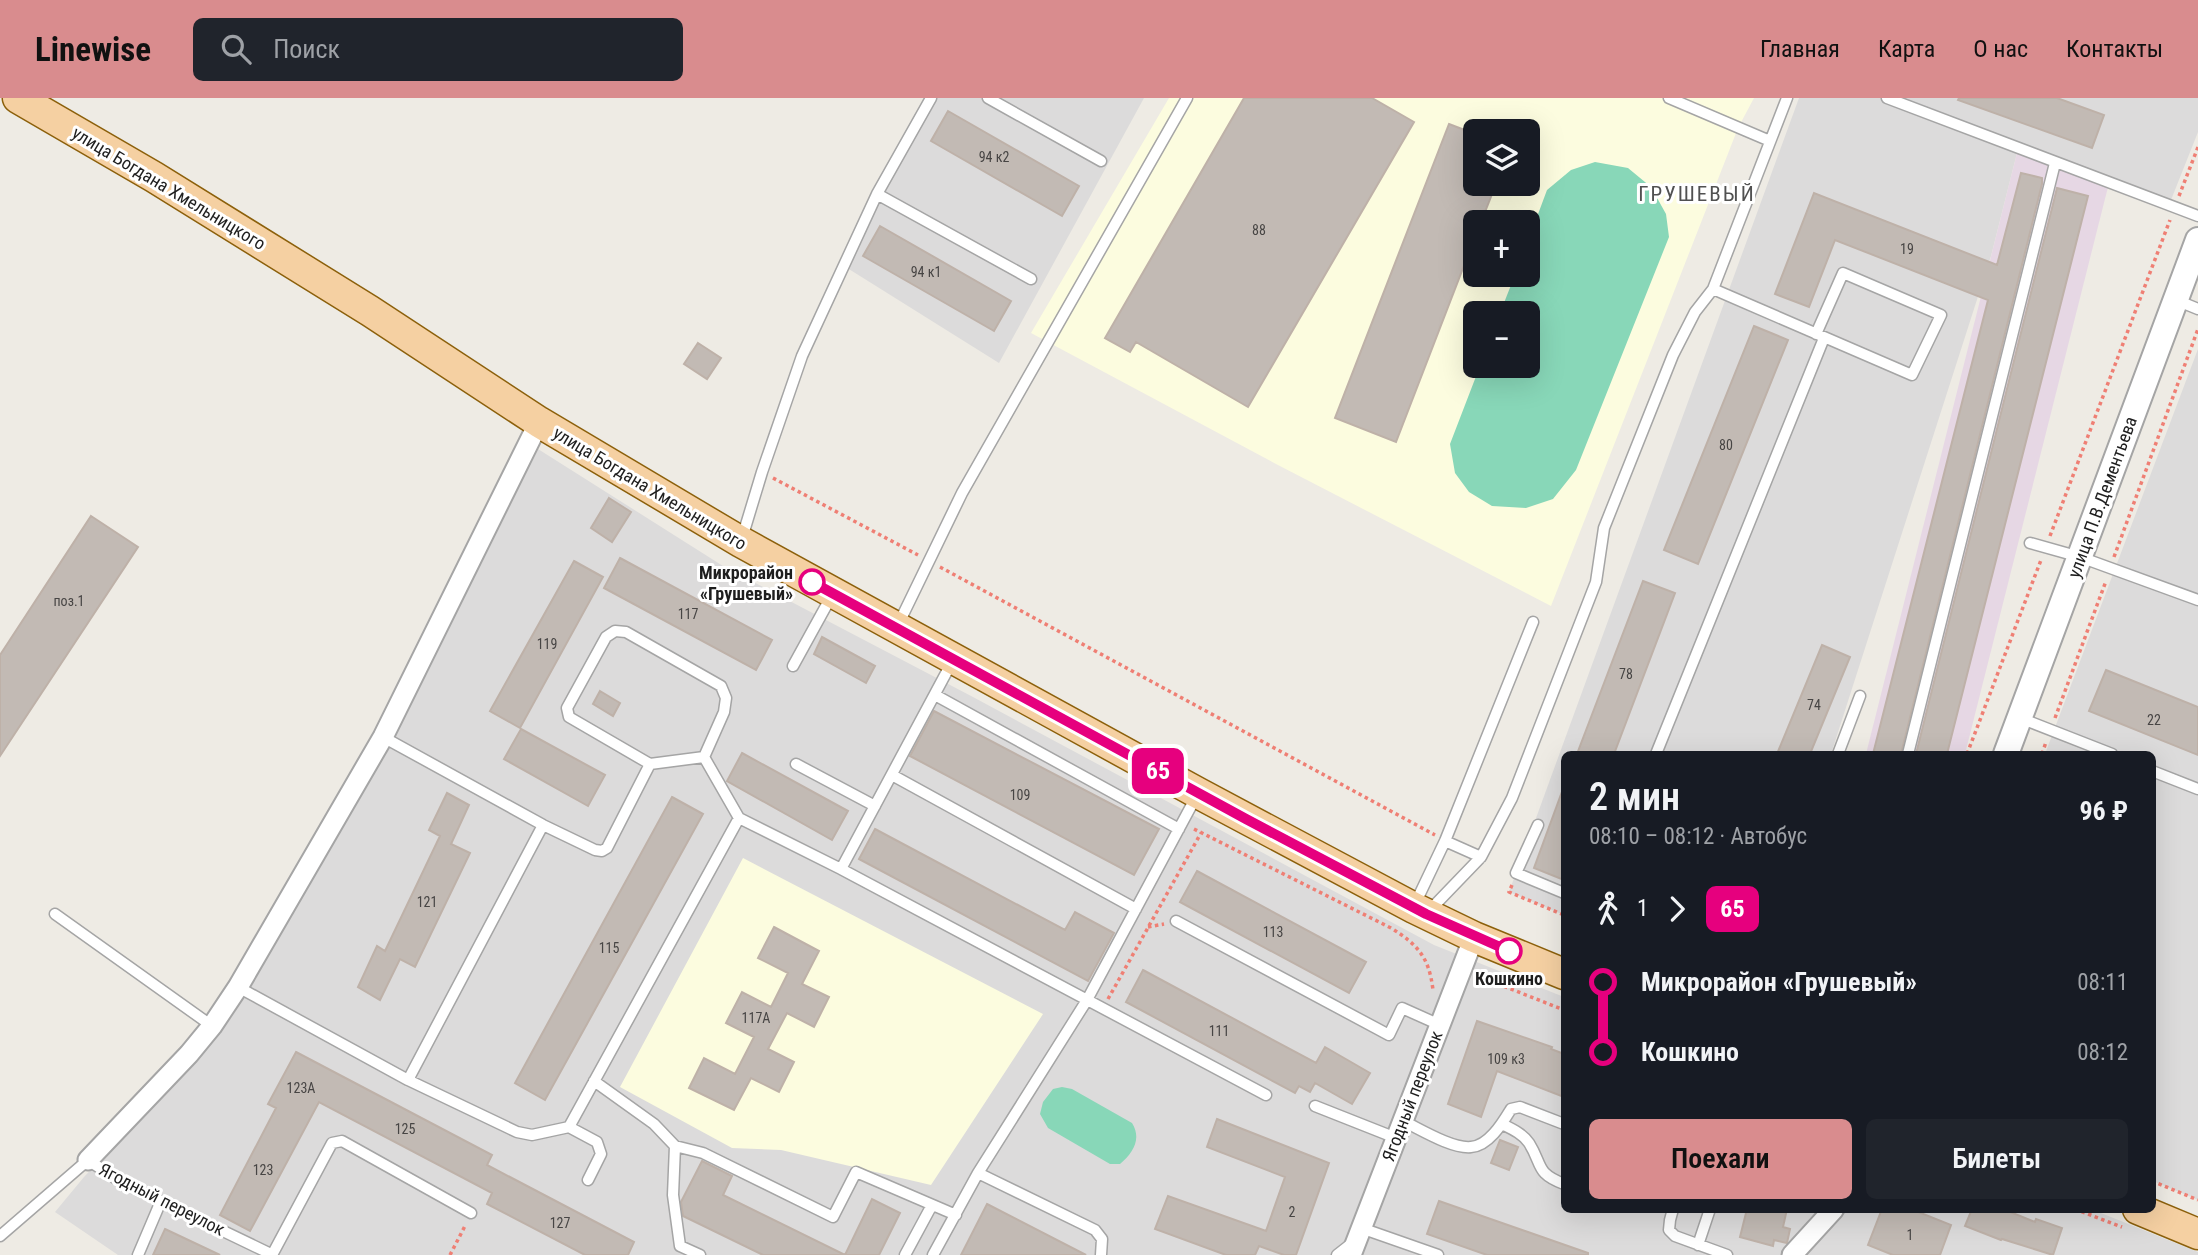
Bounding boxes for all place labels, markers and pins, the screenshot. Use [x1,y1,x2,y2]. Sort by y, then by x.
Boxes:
place label: Микрорайон «Грушевый» [699,562,793,604]
marker: Микрорайон «Грушевый» [799,569,825,595]
marker: Кошкино [1496,938,1522,964]
place label: Кошкино [1475,968,1543,989]

